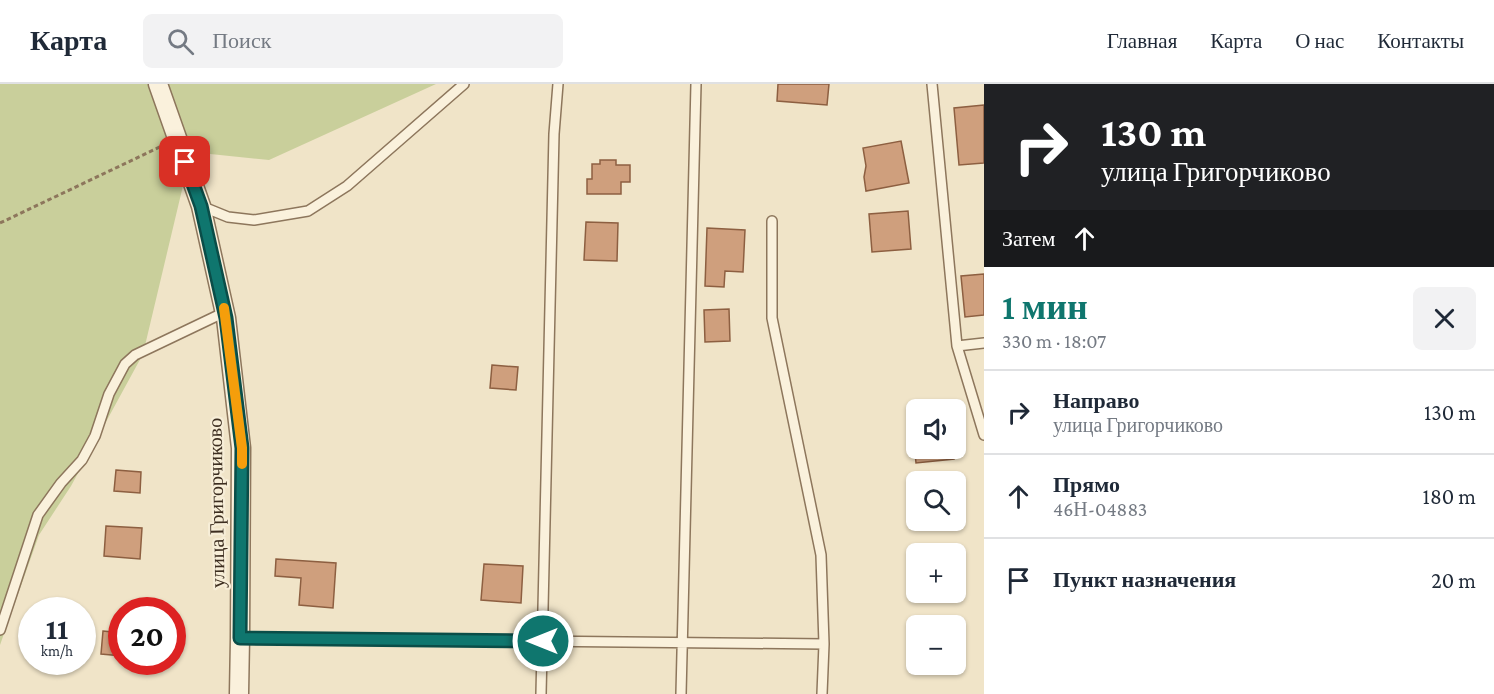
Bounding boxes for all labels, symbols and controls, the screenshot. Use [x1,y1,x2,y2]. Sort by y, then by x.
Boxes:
search box [143,14,563,68]
text: Карта [30,25,107,56]
icon: search [164,25,197,58]
text: Поиск [212,28,271,53]
text: Главная [1107,29,1177,53]
text: Карта [1210,29,1262,53]
text: О нас [1295,29,1344,53]
text: Контакты [1377,29,1464,53]
icon: right [1002,108,1080,186]
text: 130 m [1101,108,1206,155]
pin [159,136,210,187]
icon: arrive [168,145,201,178]
text: улица Григорчиково [1101,157,1331,187]
icon: ahead [1068,222,1101,255]
text: Затем [1002,226,1056,251]
text: 1 мин [1002,287,1088,327]
button: close [1413,287,1476,350]
text: 330 m · 18:07 [1002,330,1106,352]
text: Направо [1053,388,1139,413]
icon: right [1002,396,1035,429]
map controls [906,399,966,675]
button: sound [906,399,966,459]
text: 130 m [1424,400,1476,425]
text: улица Григорчиково [1053,414,1223,436]
street label: улица Григорчиково [204,418,229,588]
button: search [906,471,966,531]
text: Прямо [1053,472,1120,497]
icon: ahead [1002,480,1035,513]
text: 180 m [1423,484,1476,509]
text: 46Н-04883 [1053,498,1147,520]
button: + [906,543,966,603]
icon: arrive [1002,564,1035,597]
text: Пункт назначения [1053,567,1236,592]
text: 20 m [1431,568,1476,593]
speed limit sign: 20 [108,597,186,675]
position arrow [511,609,575,673]
text: 11 [46,612,68,645]
button: − [906,615,966,675]
text: km/h [41,643,73,659]

